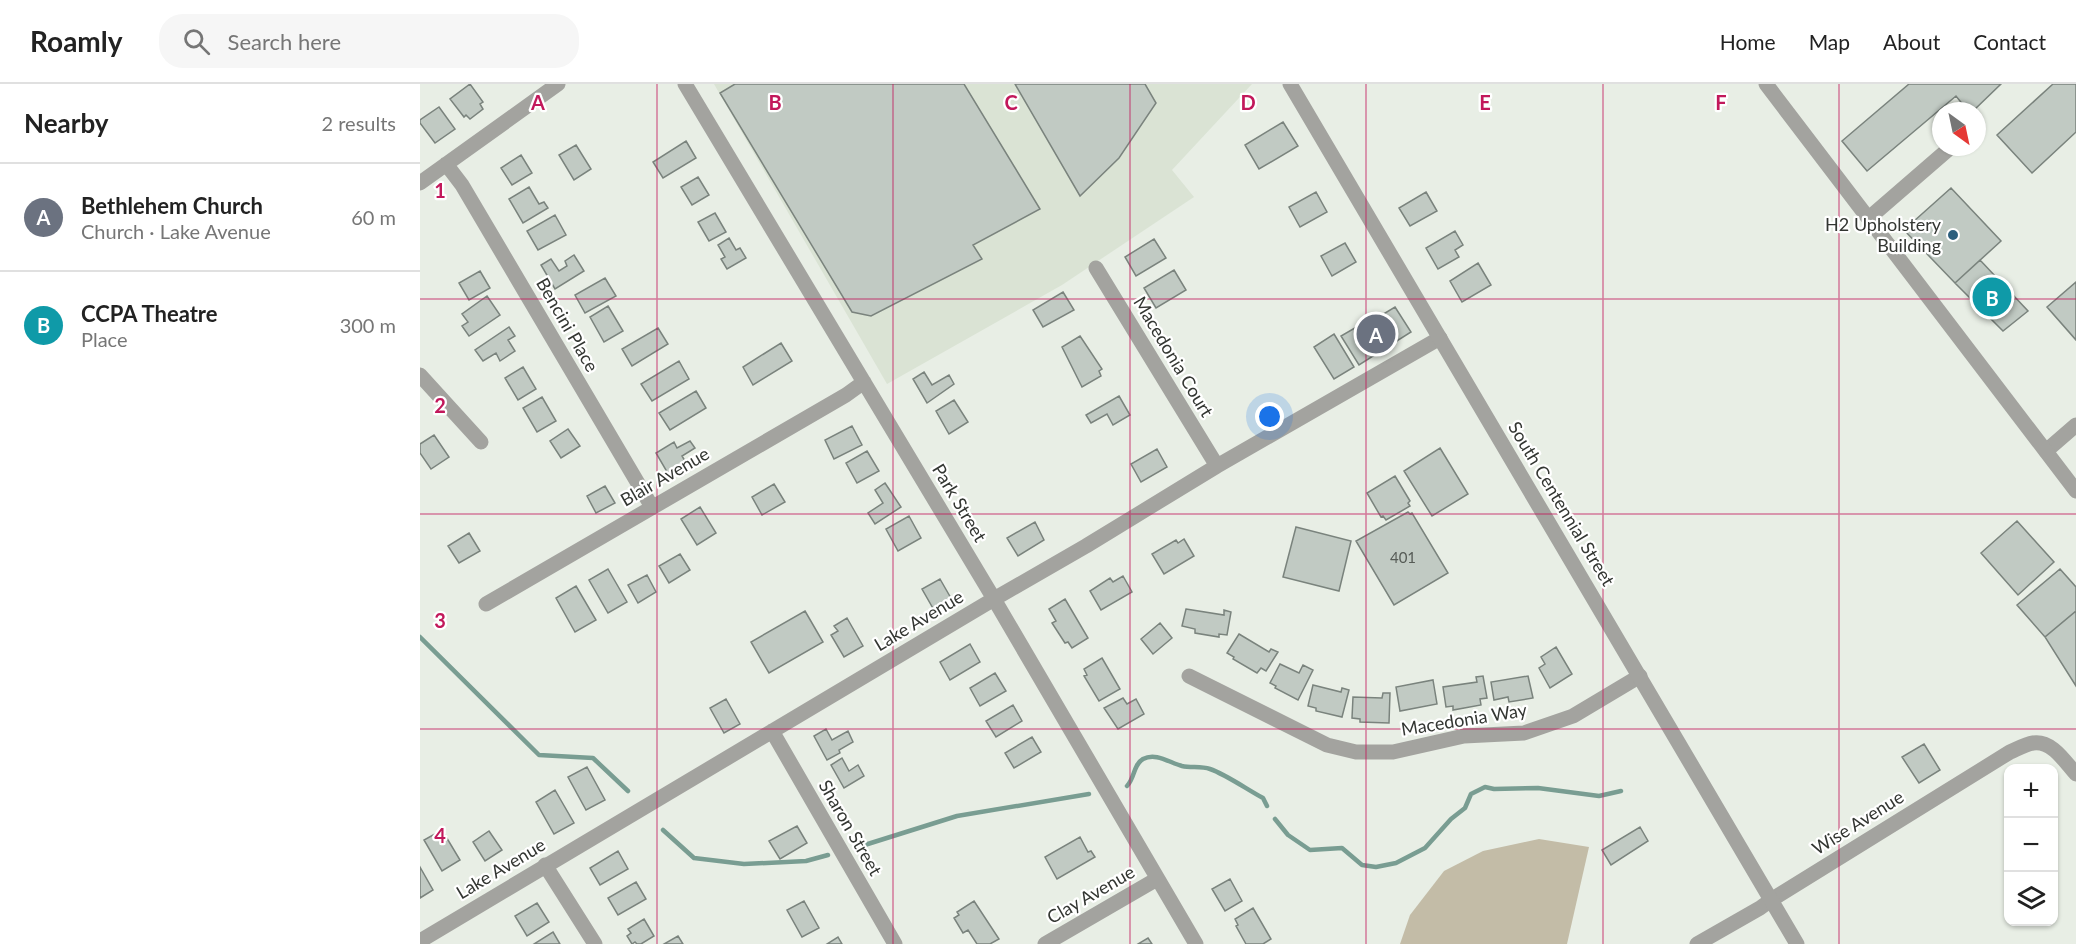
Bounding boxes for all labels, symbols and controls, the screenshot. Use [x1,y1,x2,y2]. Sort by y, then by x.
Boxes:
search box [159,14,579,68]
text: Roamly [30,24,123,58]
icon: search [180,25,213,58]
text: Search here [228,28,341,55]
text: Home [1720,29,1776,54]
text: Map [1809,29,1850,54]
text: About [1883,29,1940,54]
text: Contact [1973,29,2046,54]
text: A [530,90,545,114]
text: B [768,90,782,114]
text: C [1004,90,1018,114]
text: D [1240,90,1256,114]
text: E [1479,90,1491,114]
text: F [1715,90,1727,114]
north arrow [1932,102,1986,156]
text: Nearby [24,107,109,139]
text: 2 results [321,111,396,135]
text: 1 [434,178,446,202]
text: Bethlehem Church [81,192,263,219]
text: A [37,205,50,229]
text: 60 m [351,205,396,229]
place label: H2 Upholstery Building [1825,213,1942,256]
text: Church · Lake Avenue [81,219,271,243]
marker: H2 Upholstery Building [1946,228,1960,242]
street label: Bencini Place [532,274,604,375]
pin: B [1972,274,2012,320]
street label: Macedonia Court [1129,292,1219,421]
text: CCPA Theatre [81,300,217,327]
pin: A [1356,312,1396,356]
text: B [37,313,50,337]
text: 300 m [340,313,396,337]
text: Place [81,327,128,351]
text: 2 [434,393,446,417]
your location [1255,402,1284,431]
street label: South Centennial Street [1504,417,1620,590]
street label: Blair Avenue [616,442,713,510]
street label: Park Street [928,459,992,546]
house number: 401 [1390,548,1416,566]
street label: Lake Avenue [870,585,967,655]
text: 3 [434,608,446,632]
street label: Macedonia Way [1399,698,1529,740]
map controls [2004,764,2058,926]
button: + [2004,764,2058,818]
street label: Sharon Street [815,776,887,880]
street label: Wise Avenue [1808,785,1907,859]
button: − [2004,818,2058,872]
text: 4 [434,823,446,847]
street label: Lake Avenue [452,833,549,903]
street label: Clay Avenue [1043,860,1138,928]
button: layers [2004,872,2058,926]

